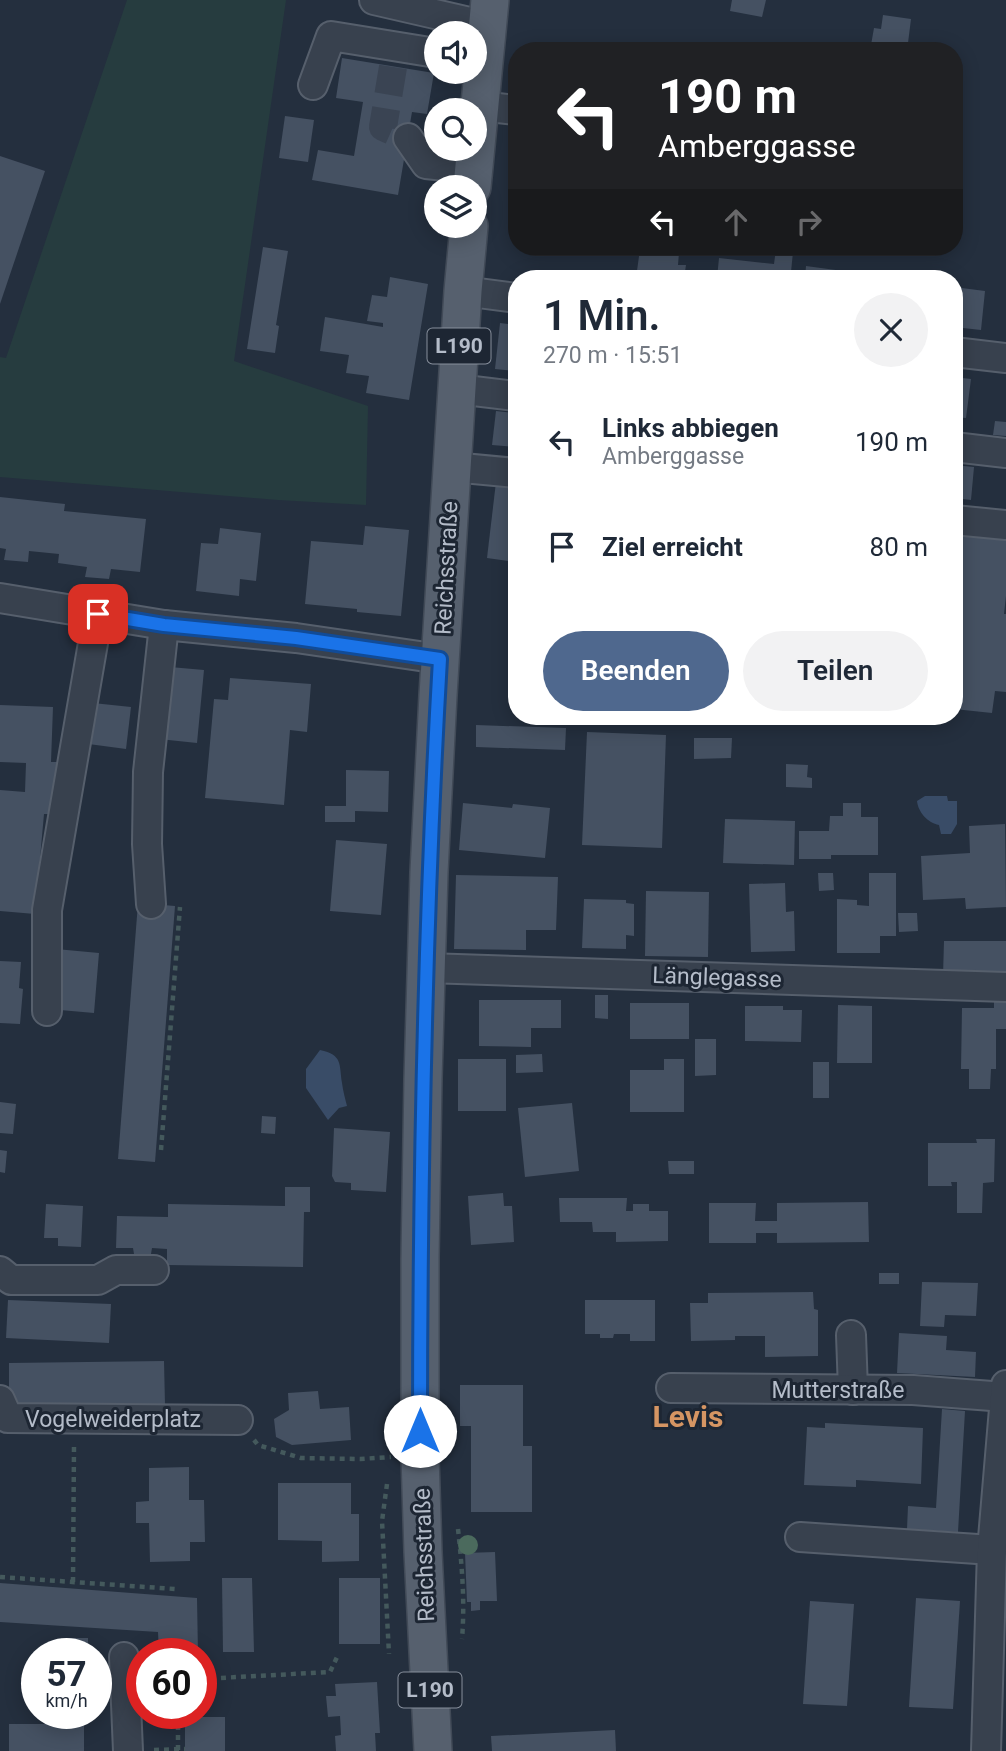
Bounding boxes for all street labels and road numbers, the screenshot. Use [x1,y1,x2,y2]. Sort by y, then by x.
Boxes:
road number: L190 [428,328,490,364]
street label: Reichsstraße [430,501,463,635]
street label: Länglegasse [652,962,782,993]
street label: Mutterstraße [772,1377,904,1404]
street label: Vogelweiderplatz [25,1406,201,1433]
street label: Reichsstraße [409,1488,440,1622]
road number: L190 [398,1672,462,1708]

